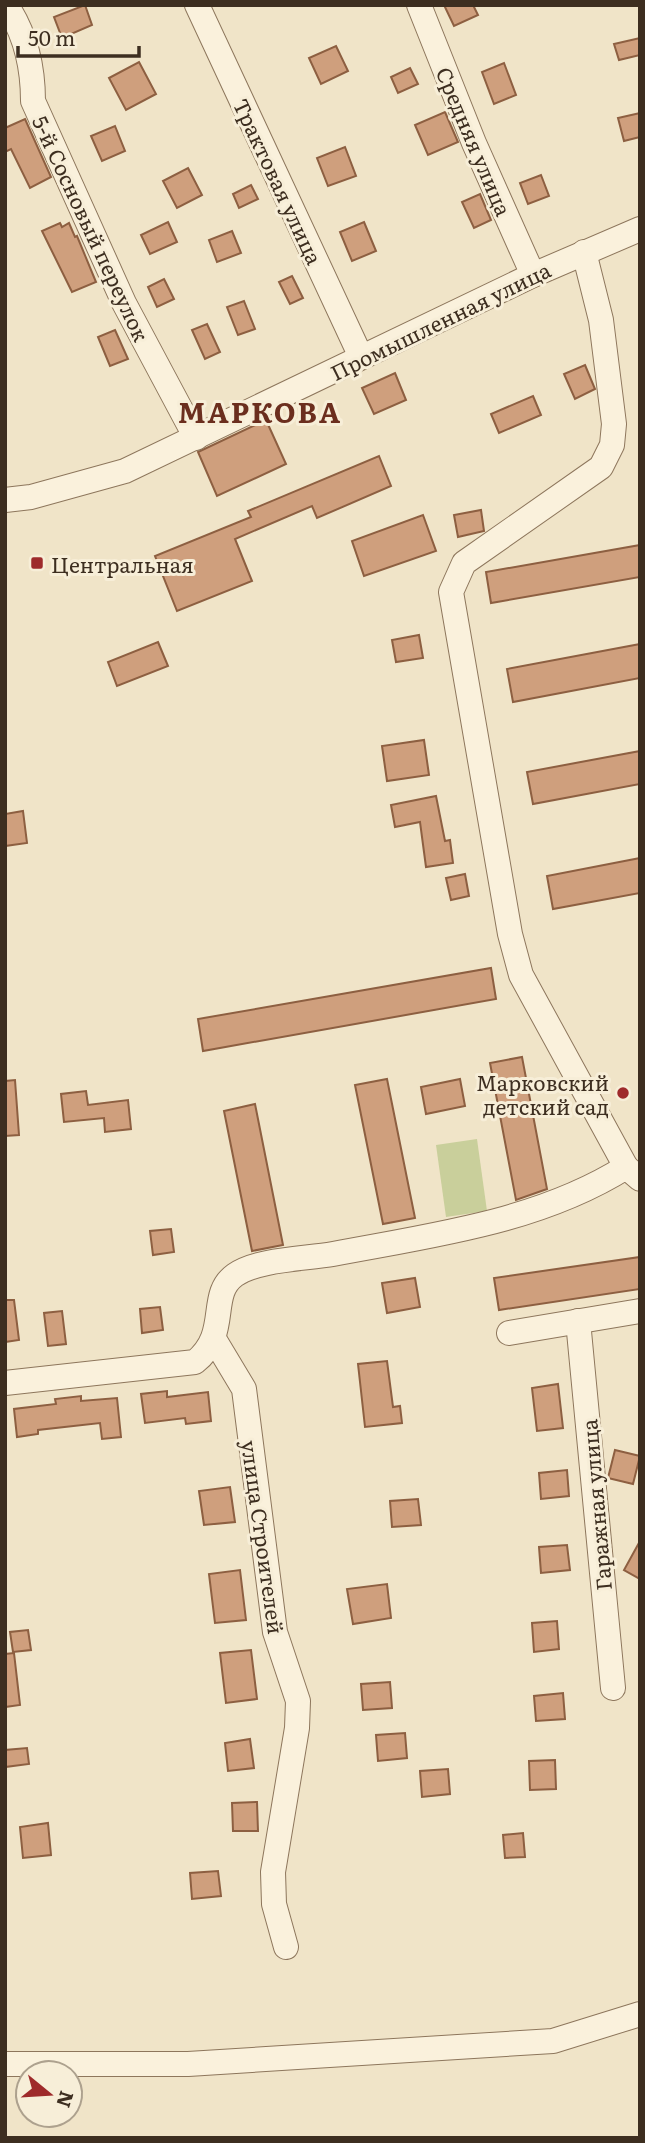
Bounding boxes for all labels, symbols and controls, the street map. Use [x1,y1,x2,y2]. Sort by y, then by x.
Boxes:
scale bar [18,14,138,58]
text: 50 m [28,21,75,52]
street label: Средняя улица [430,62,521,221]
street label: Трактовая улица [227,93,331,270]
street label: 5-й Сосновый переулок [26,110,158,347]
street label: Промышленная улица [325,253,556,387]
district label: МАРКОВА [178,390,342,432]
place label: Центральная [51,548,194,579]
marker: Центральная [29,555,45,571]
place label: Марковский детский сад [476,1066,609,1121]
marker: Марковский детский сад [615,1085,631,1101]
street label: Гаражная улица [572,1417,618,1592]
street label: улица Строителей [235,1438,293,1636]
north arrow [14,2059,84,2129]
text: N [50,2088,82,2112]

